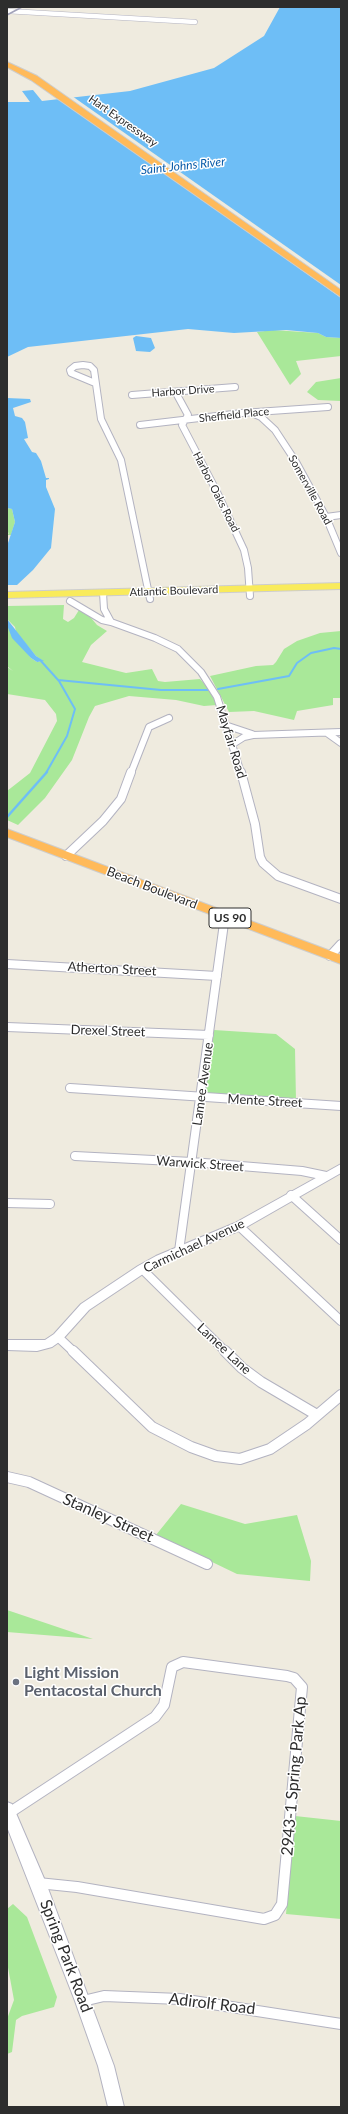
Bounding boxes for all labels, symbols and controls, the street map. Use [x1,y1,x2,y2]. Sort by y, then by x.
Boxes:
street label: Hart Expressway [86,92,160,150]
water label: Saint Johns River [140,154,226,178]
street label: Harbor Drive [151,382,215,400]
street label: Sheffield Place [198,405,270,425]
street label: Harbor Oaks Road [190,450,242,534]
street label: Somerville Road [285,453,335,527]
street label: Atlantic Boulevard [129,583,219,599]
street label: Mayfair Road [212,703,250,781]
street label: Beach Boulevard [104,864,200,912]
road number: US 90 [209,908,251,928]
street label: Atherton Street [67,959,157,979]
street label: Drexel Street [70,1022,146,1040]
street label: Lamee Avenue [189,1041,217,1127]
street label: Mente Street [227,1091,303,1111]
street label: Warwick Street [156,1153,244,1175]
street label: Carmichael Avenue [141,1216,247,1276]
street label: Lamee Lane [194,1320,254,1378]
street label: Stanley Street [60,1489,156,1547]
place label: Light Mission Pentacostal Church [24,1663,162,1701]
marker: Light Mission Pentacostal Church [11,1677,21,1687]
street label: 2943-1 Spring Park Ap [277,1695,311,1857]
street label: Spring Park Road [36,1897,96,2015]
street label: Adirolf Road [168,1989,256,2019]

